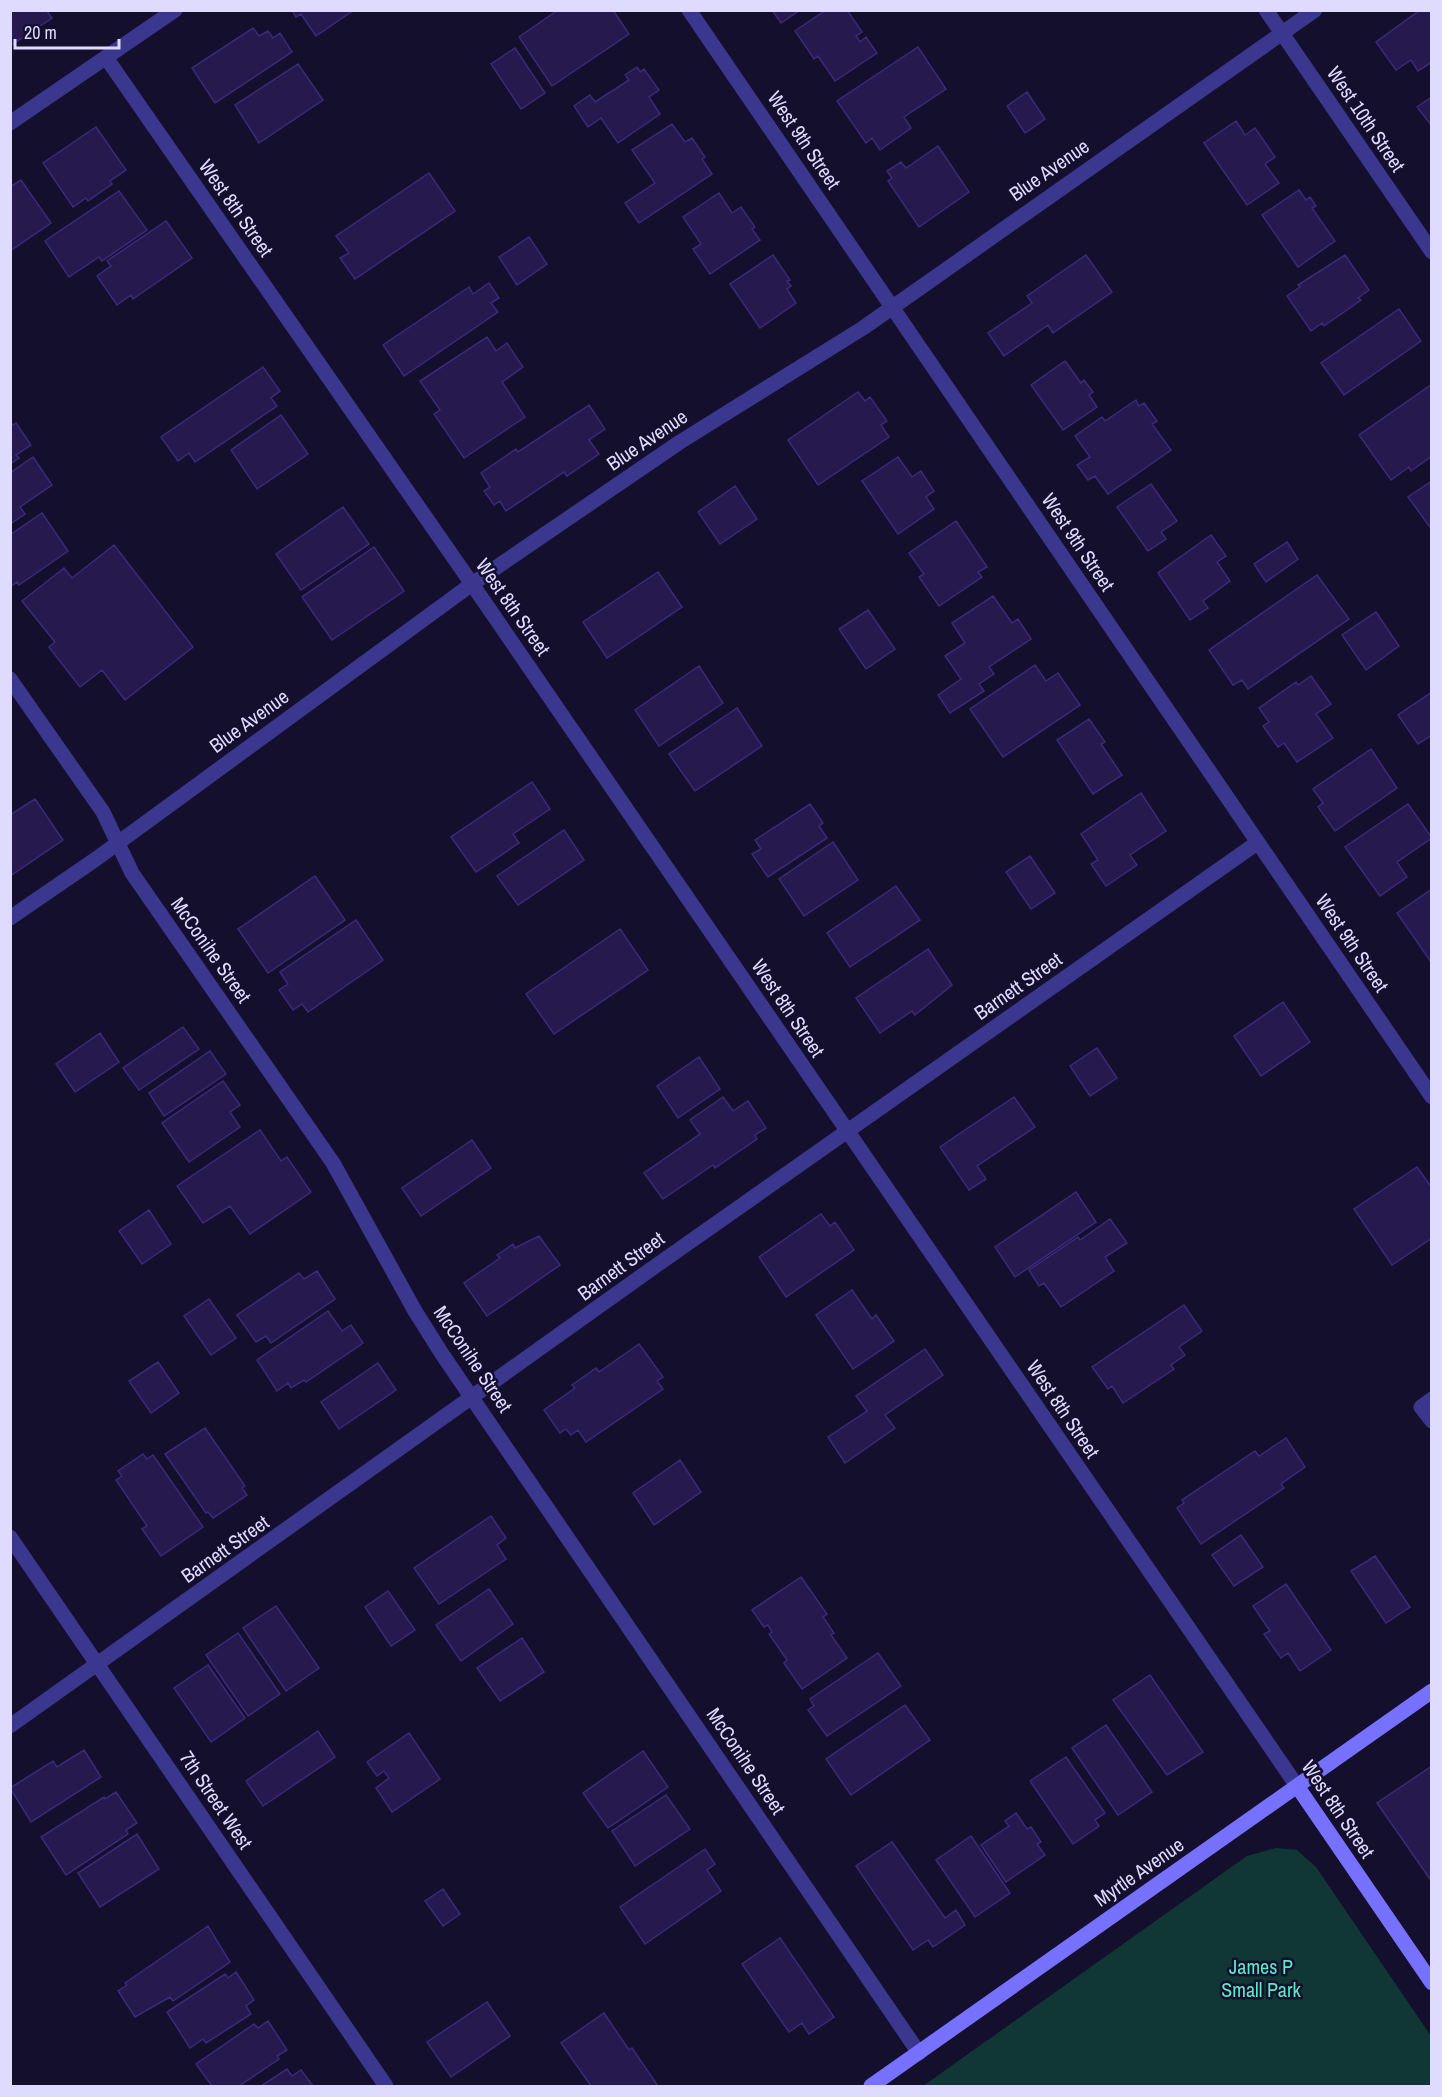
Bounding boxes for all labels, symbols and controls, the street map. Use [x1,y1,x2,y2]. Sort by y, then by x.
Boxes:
scale bar [15,12,118,50]
text: 20 m [24,20,57,45]
street label: West 10th Street [1321,61,1412,177]
street label: West 9th Street [762,85,847,194]
street label: Blue Avenue [1003,132,1094,207]
street label: West 8th Street [193,154,280,262]
street label: Blue Avenue [601,403,692,476]
street label: West 9th Street [1036,487,1121,596]
street label: West 8th Street [470,553,557,661]
street label: Blue Avenue [204,683,294,759]
street label: West 9th Street [1310,888,1395,997]
street label: McConihe Street [165,892,258,1008]
street label: Barnett Street [969,945,1067,1026]
street label: West 8th Street [746,953,831,1062]
street label: Barnett Street [572,1225,670,1306]
street label: McConihe Street [428,1300,519,1418]
street label: West 8th Street [1021,1354,1106,1463]
street label: Barnett Street [176,1508,274,1589]
street label: McConihe Street [701,1702,792,1820]
street label: 7th Street West [174,1745,259,1854]
street label: West 8th Street [1296,1754,1381,1863]
street label: Myrtle Avenue [1089,1831,1189,1912]
park label: James P Small Park [1221,1953,1301,2003]

